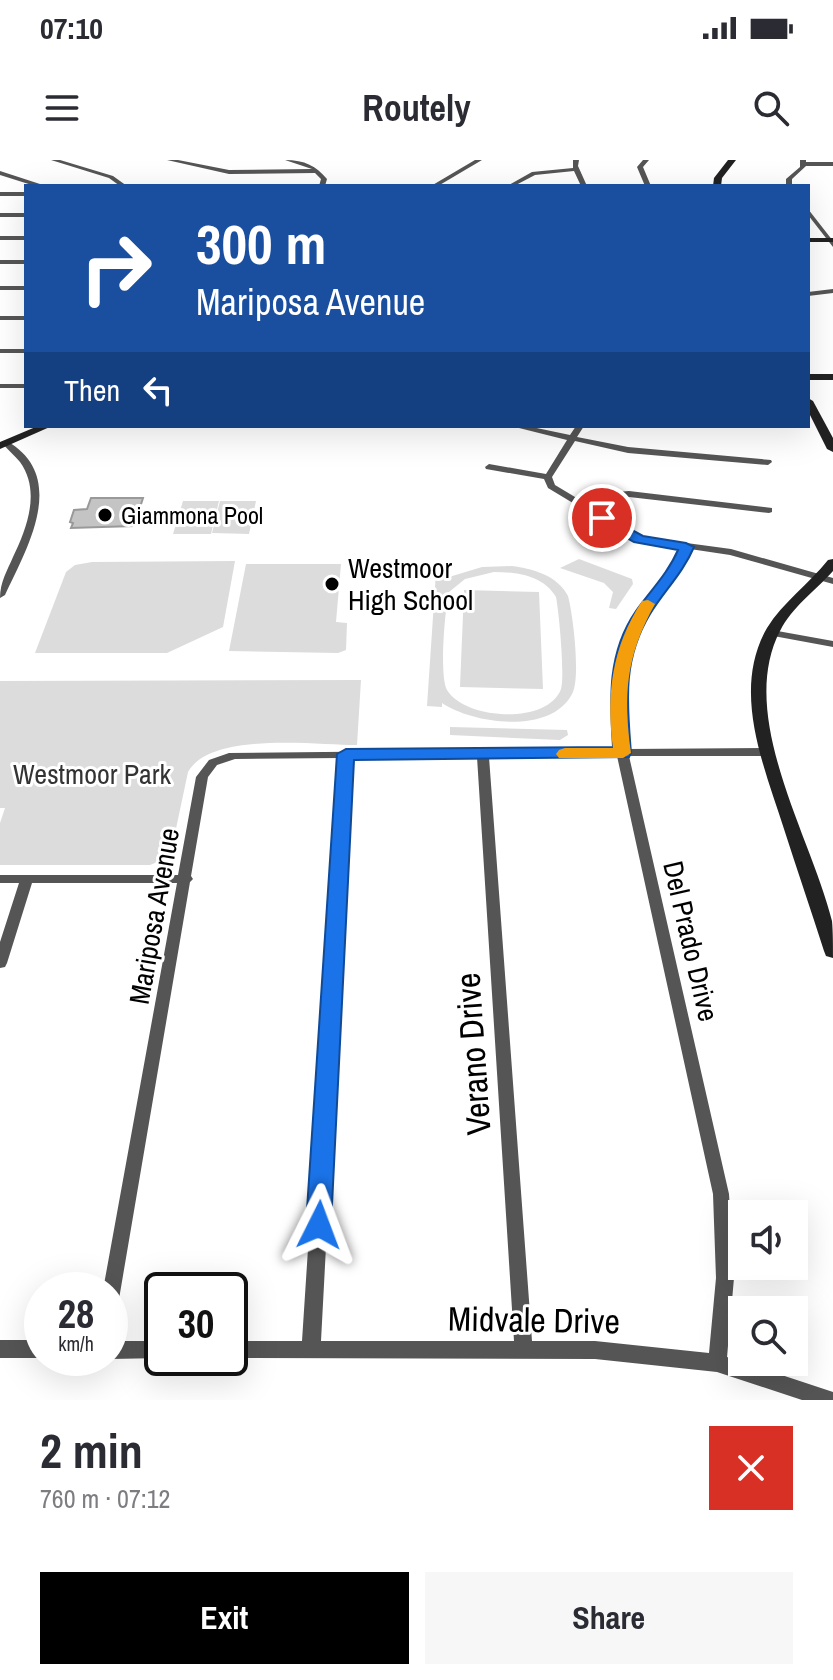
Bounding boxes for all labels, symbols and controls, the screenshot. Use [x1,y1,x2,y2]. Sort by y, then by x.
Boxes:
text: 07:10 [40,8,103,48]
text: Routely [362,84,471,132]
icon: menu [40,86,84,130]
icon: search [749,86,793,130]
text: 300 m [196,206,326,281]
icon: right [64,216,168,320]
text: Mariposa Avenue [196,278,425,326]
icon: left [136,368,180,412]
text: Then [64,370,120,410]
pin [568,484,636,552]
icon: arrive [580,496,624,540]
place label: Giammona Pool [121,499,263,531]
marker: Giammona Pool [96,506,114,524]
place label: Westmoor High School [348,549,473,619]
marker: Westmoor High School [323,575,341,593]
park label: Westmoor Park [13,755,171,793]
street label: Mariposa Avenue [120,825,188,1007]
street label: Del Prado Drive [654,857,728,1025]
street label: Verano Drive [444,971,502,1137]
position arrow [277,1183,361,1267]
map controls [728,1200,808,1376]
button: sound [728,1200,808,1280]
speed limit sign: 30 [144,1272,248,1376]
text: 28 [58,1287,94,1340]
street label: Midvale Drive [448,1296,620,1344]
button: search [728,1296,808,1376]
text: km/h [58,1330,94,1357]
text: 2 min [40,1418,143,1483]
button: close [709,1426,793,1510]
text: 760 m · 07:12 [40,1481,170,1516]
button: Exit [40,1572,409,1664]
button: Share [425,1572,793,1664]

